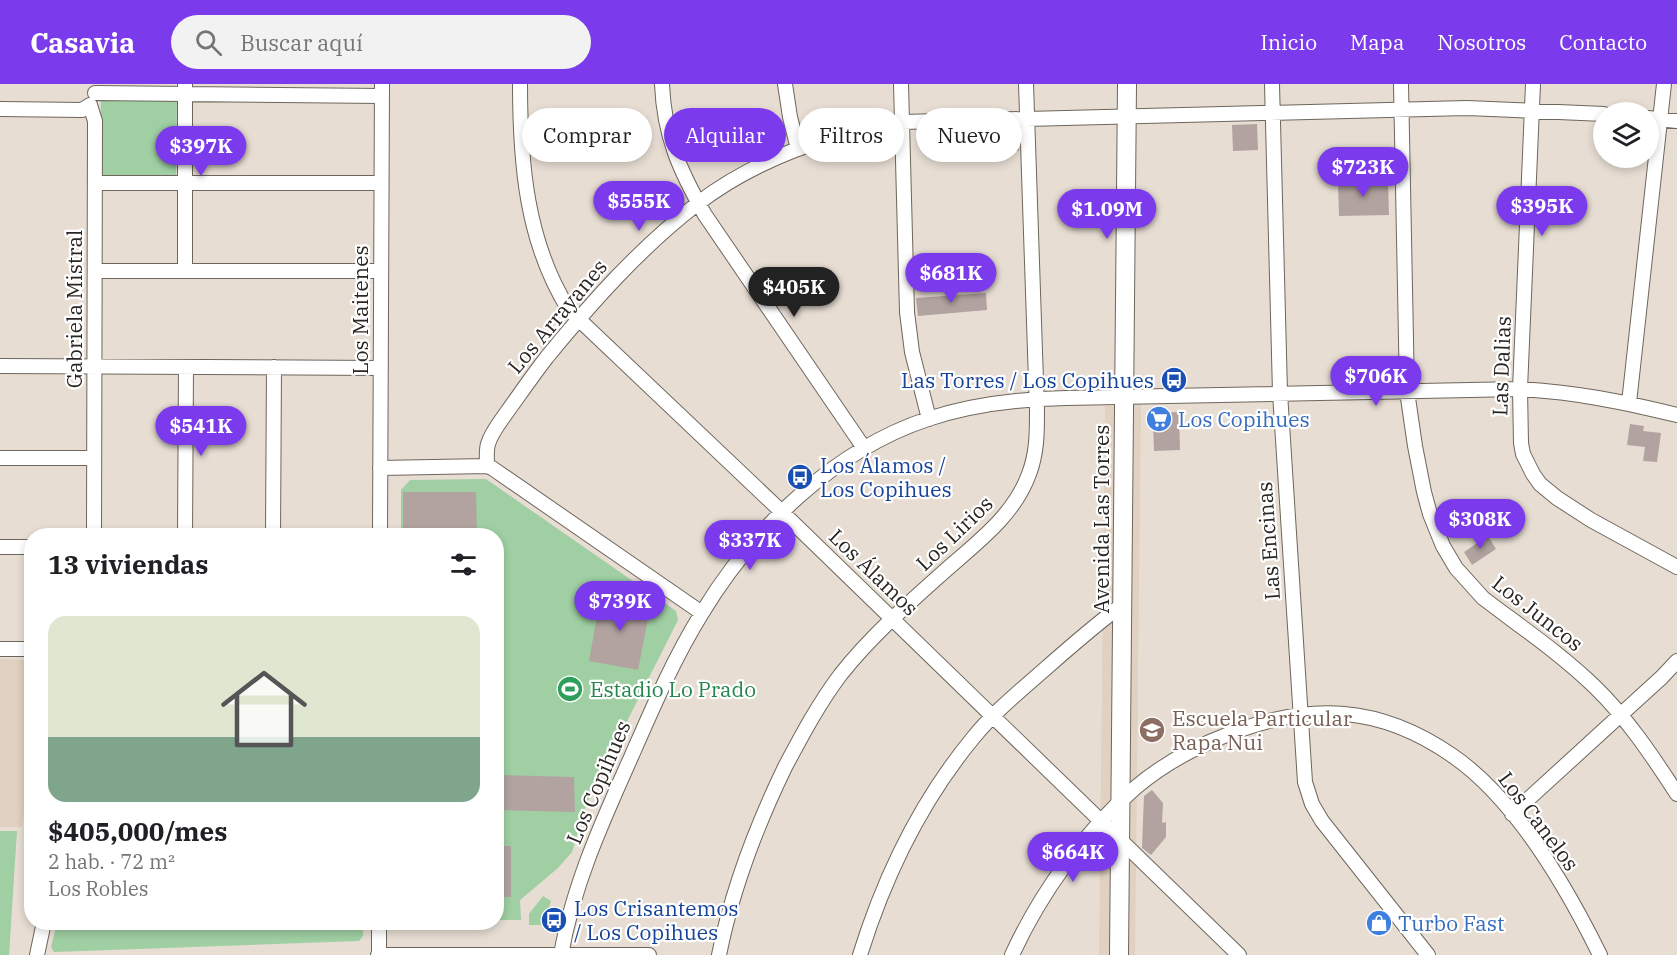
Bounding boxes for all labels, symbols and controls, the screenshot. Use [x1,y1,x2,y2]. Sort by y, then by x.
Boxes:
search box [171,15,591,69]
text: Casavia [30,24,135,61]
icon: search [192,26,225,59]
text: Buscar aquí [240,28,363,57]
text: Inicio [1260,28,1317,56]
text: Mapa [1350,28,1404,56]
text: Nosotros [1437,28,1526,56]
text: Contacto [1559,28,1647,56]
map controls [1593,102,1659,168]
button: layers [1593,102,1659,168]
chip: Comprar [522,108,652,162]
chip: Alquilar [664,108,786,162]
chip: Filtros [798,108,904,162]
chip: Nuevo [916,108,1022,162]
pin: $397K [159,126,243,177]
text: $397K [169,132,233,159]
pin: $723K [1321,147,1405,198]
text: $723K [1331,153,1395,180]
pin: $555K [597,181,681,232]
pin: $395K [1500,186,1584,237]
text: $555K [607,187,671,214]
pin: $1.09M [1058,189,1156,240]
text: $395K [1510,192,1574,219]
text: $1.09M [1071,195,1143,222]
street label: Gabriela Mistral [60,230,88,388]
street label: Los Maitenes [346,245,374,375]
street label: Los Arrayanes [501,253,613,379]
pin: $681K [909,253,993,304]
text: $681K [919,259,983,286]
pin: $405K [752,267,836,318]
text: $405K [762,273,826,300]
street label: Las Dalias [1485,316,1517,416]
pin: $706K [1334,356,1418,407]
text: $706K [1344,362,1408,389]
bus stop icon: Las Torres / Los Copihues [1159,365,1189,395]
place label: Las Torres / Los Copihues [901,366,1154,394]
supermarket icon: Los Copihues [1144,404,1174,434]
place label: Los Copihues [1178,405,1310,433]
pin: $541K [159,406,243,457]
text: $541K [169,412,233,439]
street label: Avenida Las Torres [1087,424,1115,614]
place label: Los Álamos / Los Copihues [820,451,952,503]
bus stop icon: Los Álamos / Los Copihues [785,462,815,492]
street label: Las Encinas [1250,481,1286,601]
street label: Los Lirios [910,489,998,577]
pin: $308K [1438,499,1522,550]
text: $308K [1448,505,1512,532]
pin: $337K [708,520,792,571]
street label: Los Álamos [823,523,925,621]
text: $337K [718,526,782,553]
text: 13 viviendas [48,547,208,581]
icon: filters [447,548,480,581]
street label: Los Juncos [1487,569,1589,657]
pin: $739K [578,581,662,632]
text: $739K [588,587,652,614]
icon: home [210,655,318,763]
sports icon: Estadio Lo Prado [555,674,585,704]
place label: Estadio Lo Prado [590,675,756,703]
place label: Escuela Particular Rapa Nui [1172,704,1353,756]
school or university icon: Escuela Particular Rapa Nui [1137,715,1167,745]
street label: Los Copihues [559,716,637,848]
street label: Los Canelos [1492,766,1586,876]
text: $405,000/mes [48,814,227,848]
pin: $664K [1031,832,1115,883]
text: $664K [1041,838,1105,865]
text: 2 hab. · 72 m² [48,848,175,875]
text: Los Robles [48,875,148,902]
place label: Los Crisantemos / Los Copihues [574,894,739,946]
bus stop icon: Los Crisantemos / Los Copihues [539,905,569,935]
shop icon: Turbo Fast [1364,908,1394,938]
place label: Turbo Fast [1398,909,1504,937]

